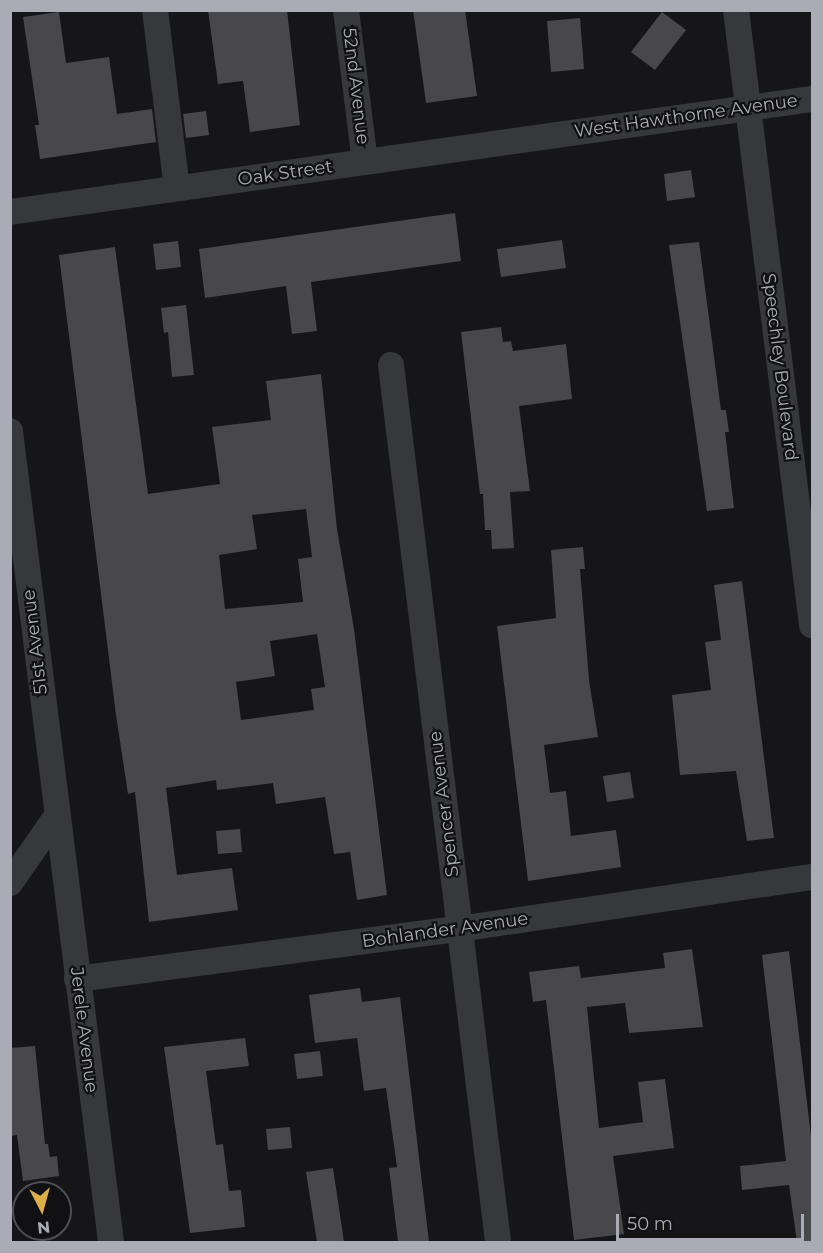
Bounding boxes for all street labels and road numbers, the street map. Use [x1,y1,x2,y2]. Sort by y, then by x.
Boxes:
street label: 52nd Avenue [338,26,374,146]
street label: West Hawthorne Avenue [573,90,799,142]
street label: Oak Street [236,156,334,190]
street label: Speechley Boulevard [758,272,802,462]
street label: 51st Avenue [18,588,52,696]
street label: Spencer Avenue [424,730,464,878]
street label: Bohlander Avenue [361,908,529,952]
street label: Jerele Avenue [66,966,102,1094]

